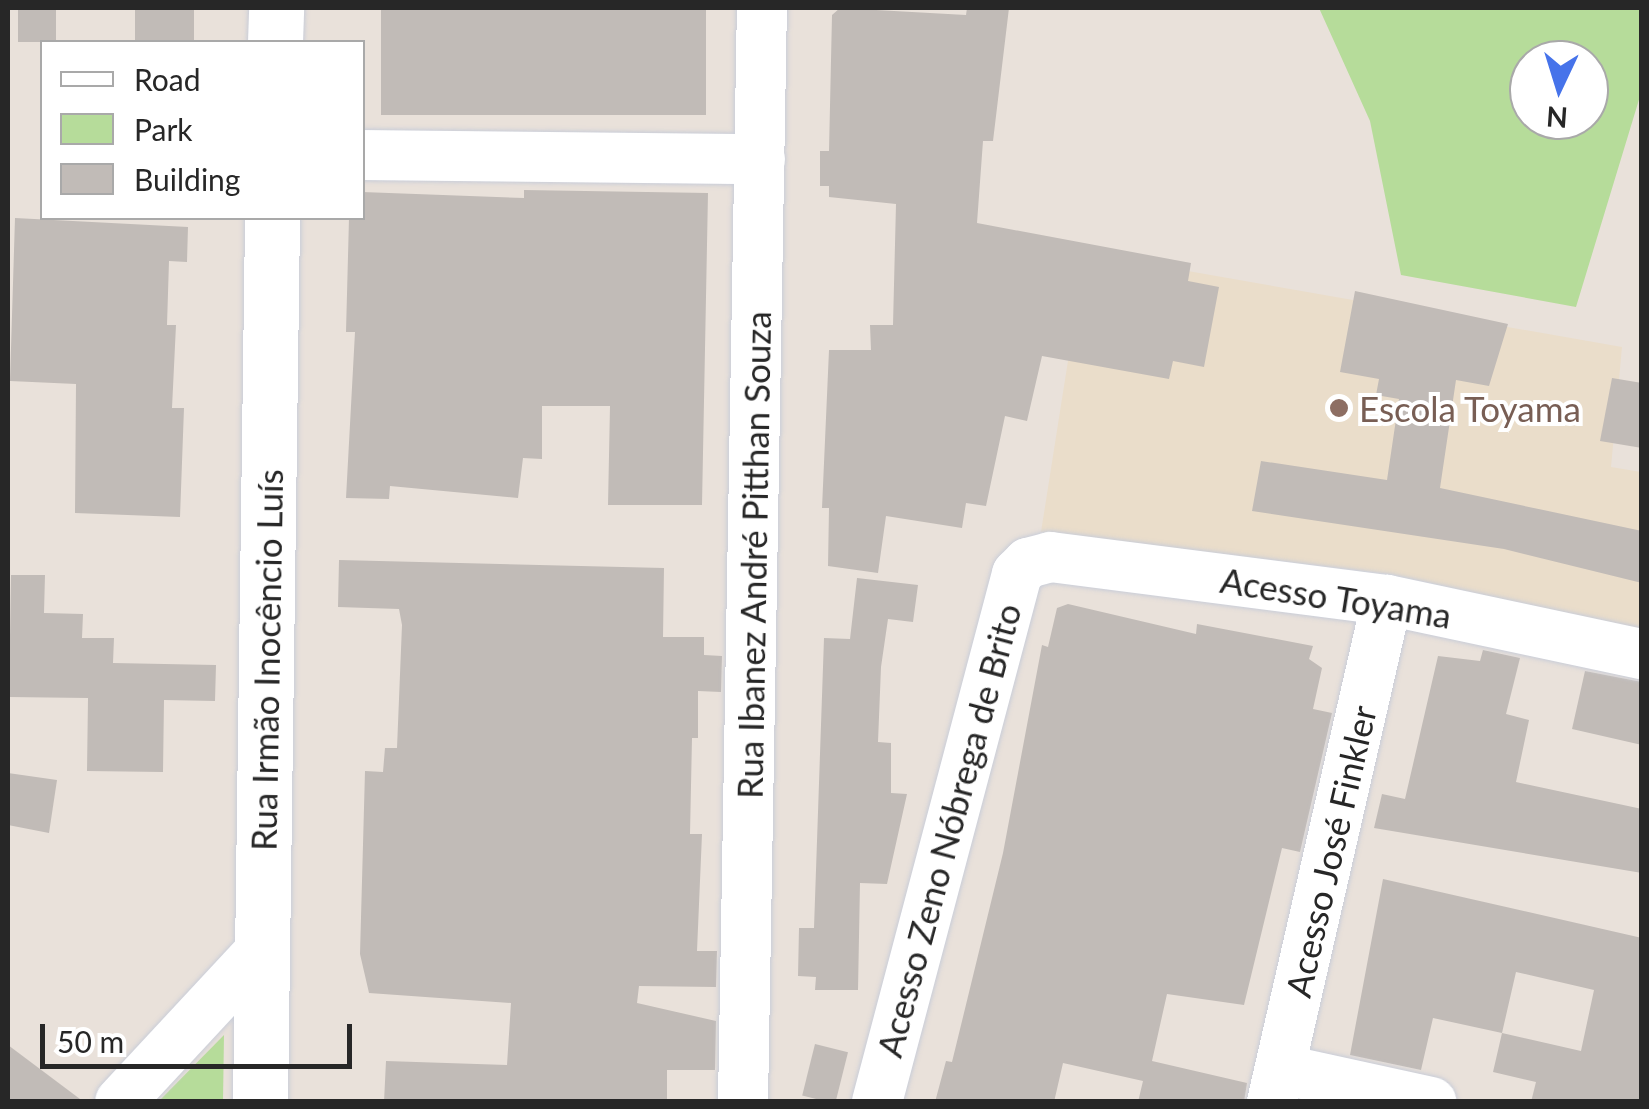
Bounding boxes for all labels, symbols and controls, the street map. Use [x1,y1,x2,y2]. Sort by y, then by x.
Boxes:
legend [40,40,365,220]
north arrow [1509,40,1609,140]
text: Road [134,61,201,97]
text: N [1545,100,1569,136]
text: Park [134,111,193,147]
text: Building [134,161,240,197]
street label: Rua Ibanez André Pitthan Souza [728,310,778,800]
place label: Escola Toyama [1359,387,1582,429]
marker: Escola Toyama [1328,397,1350,419]
street label: Rua Irmão Inocêncio Luís [242,469,290,851]
street label: Acesso Toyama [1217,558,1455,636]
street label: Acesso Zeno Nóbrega de Brito [867,599,1029,1061]
street label: Acesso José Finkler [1276,701,1384,1001]
scale bar [45,1004,358,1066]
text: 50 m [57,1023,124,1059]

